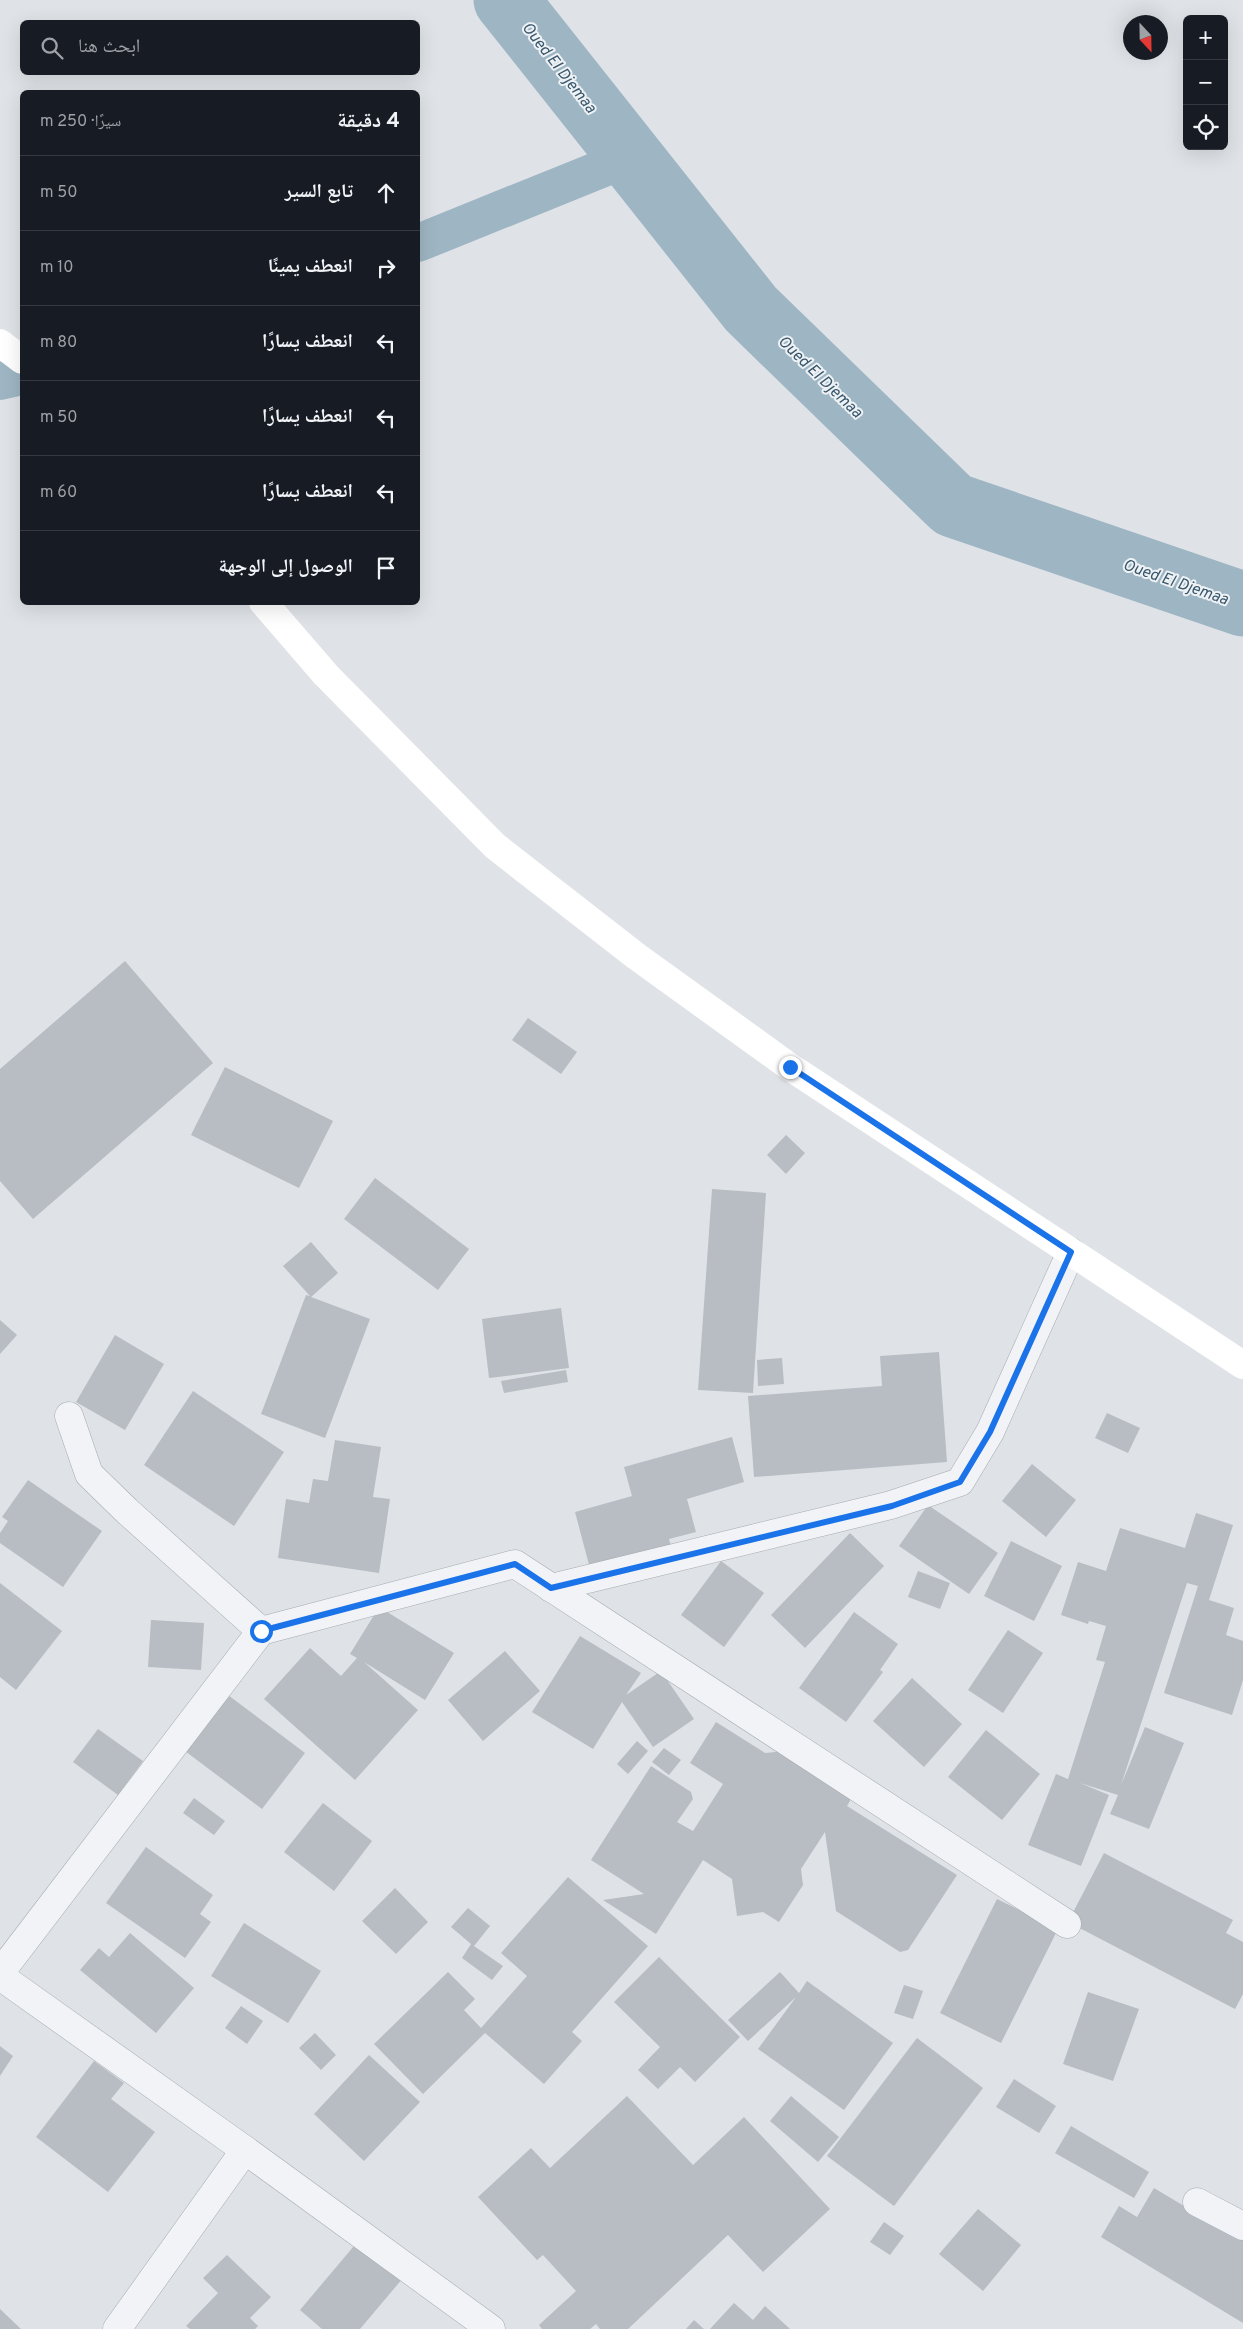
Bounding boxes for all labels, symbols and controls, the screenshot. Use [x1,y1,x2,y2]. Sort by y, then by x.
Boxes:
north arrow [1123,15,1168,60]
map controls [1183,15,1228,150]
button: + [1183,15,1228,60]
water label: Oued El Djemaa [517,19,601,118]
search box [20,20,420,75]
icon: search [38,34,66,62]
text: ابحث هنا [78,35,140,59]
button: − [1183,60,1228,105]
button: locate [1183,105,1228,150]
text: 4 دقيقة [337,108,400,135]
text: سيرًا · 250 m [40,112,121,132]
icon: ahead [372,179,400,207]
text: تابع السير [285,180,353,204]
text: 50 m [40,183,78,203]
icon: right [372,254,400,282]
text: انعطف يمينًا [268,255,353,279]
text: 10 m [40,258,74,278]
icon: left [372,329,400,357]
text: انعطف يسارًا [262,330,353,354]
water label: Oued El Djemaa [773,332,867,423]
text: 80 m [40,333,77,353]
icon: left [372,404,400,432]
text: انعطف يسارًا [262,405,353,429]
text: 50 m [40,408,78,428]
icon: left [372,479,400,507]
text: انعطف يسارًا [262,480,353,504]
text: 60 m [40,483,77,503]
icon: arrive [372,554,400,582]
text: الوصول إلى الوجهة [219,555,353,579]
water label: Oued El Djemaa [1120,556,1231,610]
route end [779,1056,802,1079]
route start [250,1620,273,1643]

